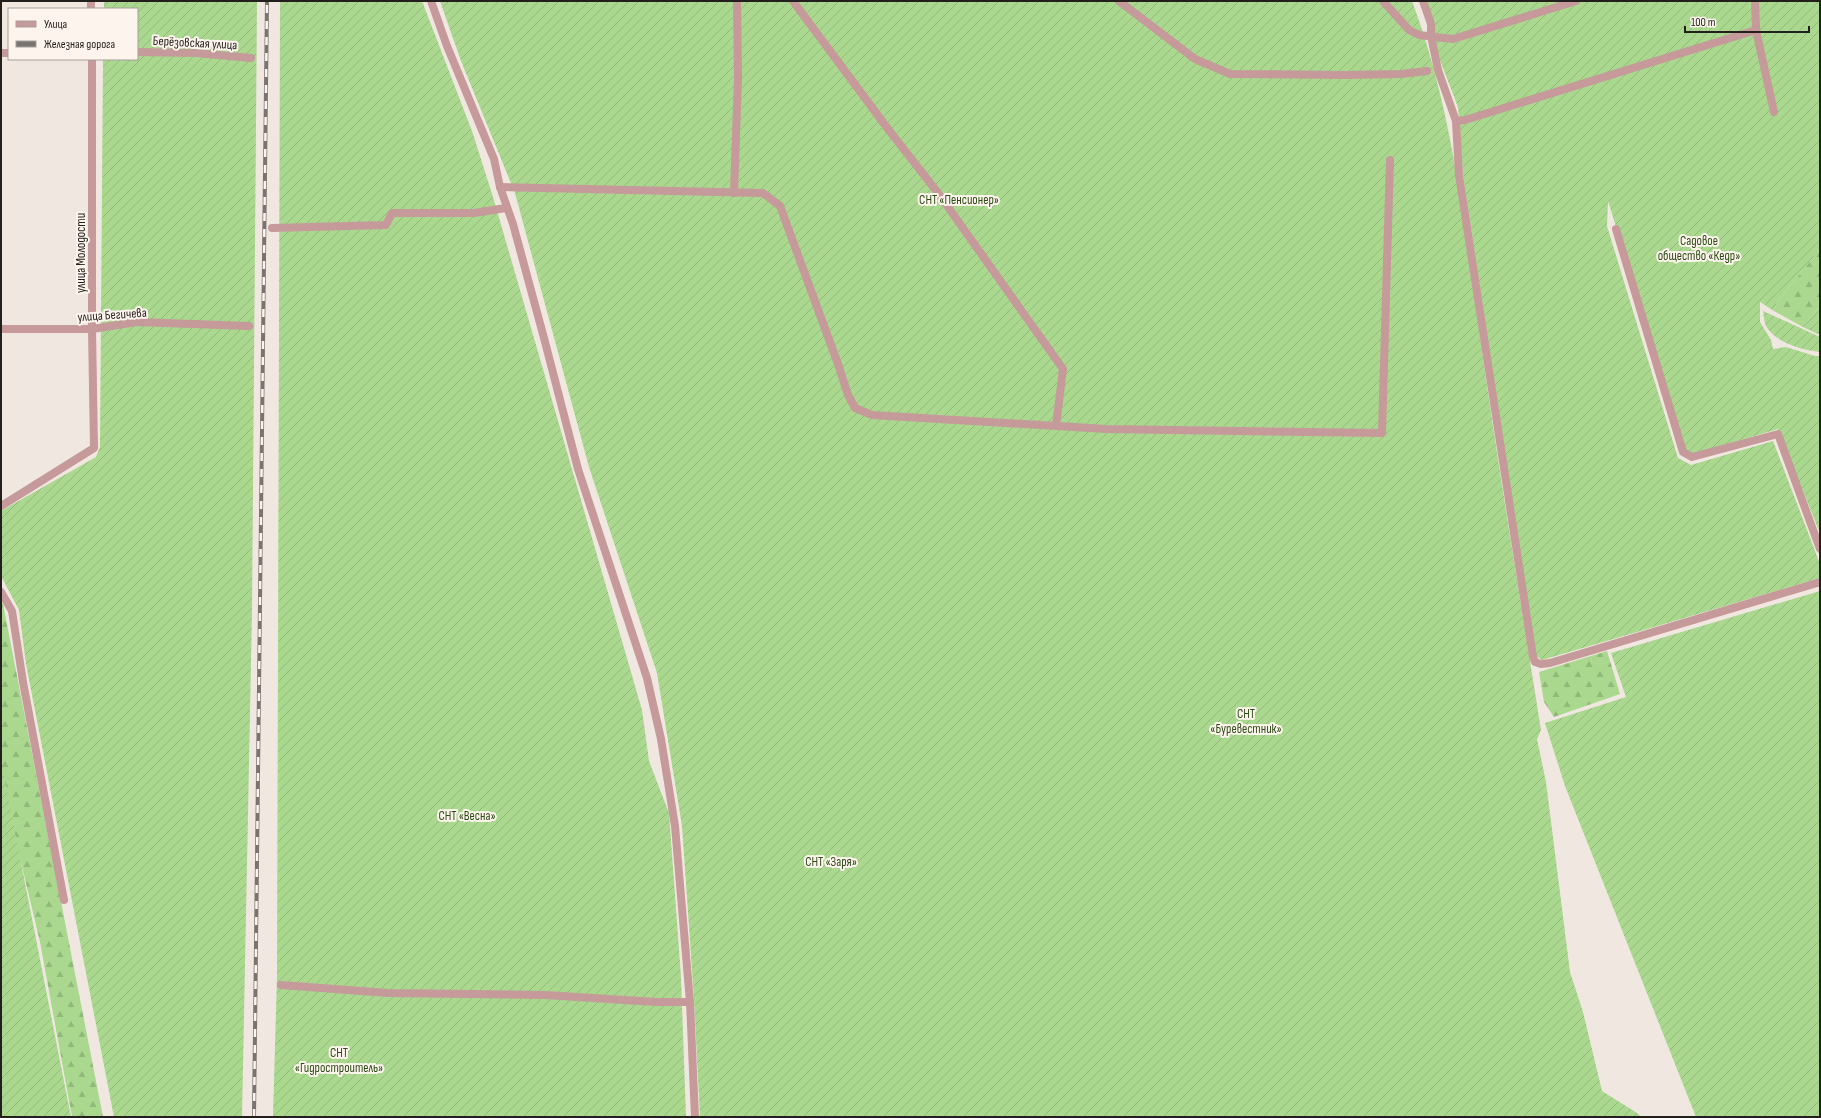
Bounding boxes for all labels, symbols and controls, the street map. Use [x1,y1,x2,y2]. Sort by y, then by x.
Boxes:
legend [8,8,138,60]
scale bar [1685,8,1809,34]
text: 100 m [1691,15,1716,30]
text: Улица [44,17,68,32]
street label: Берёзовская улица [152,33,238,53]
text: Железная дорога [44,37,116,52]
park label: СНТ «Пенсионер» [919,192,999,208]
street label: улица Молодости [73,213,89,293]
park label: Садовое общество «Кедр» [1658,233,1740,264]
street label: улица Бегичева [77,305,147,325]
park label: СНТ «Буревестник» [1210,706,1282,737]
park label: СНТ «Весна» [438,808,496,824]
park label: СНТ «Заря» [805,854,857,870]
park label: СНТ «Гидростроитель» [295,1045,383,1076]

